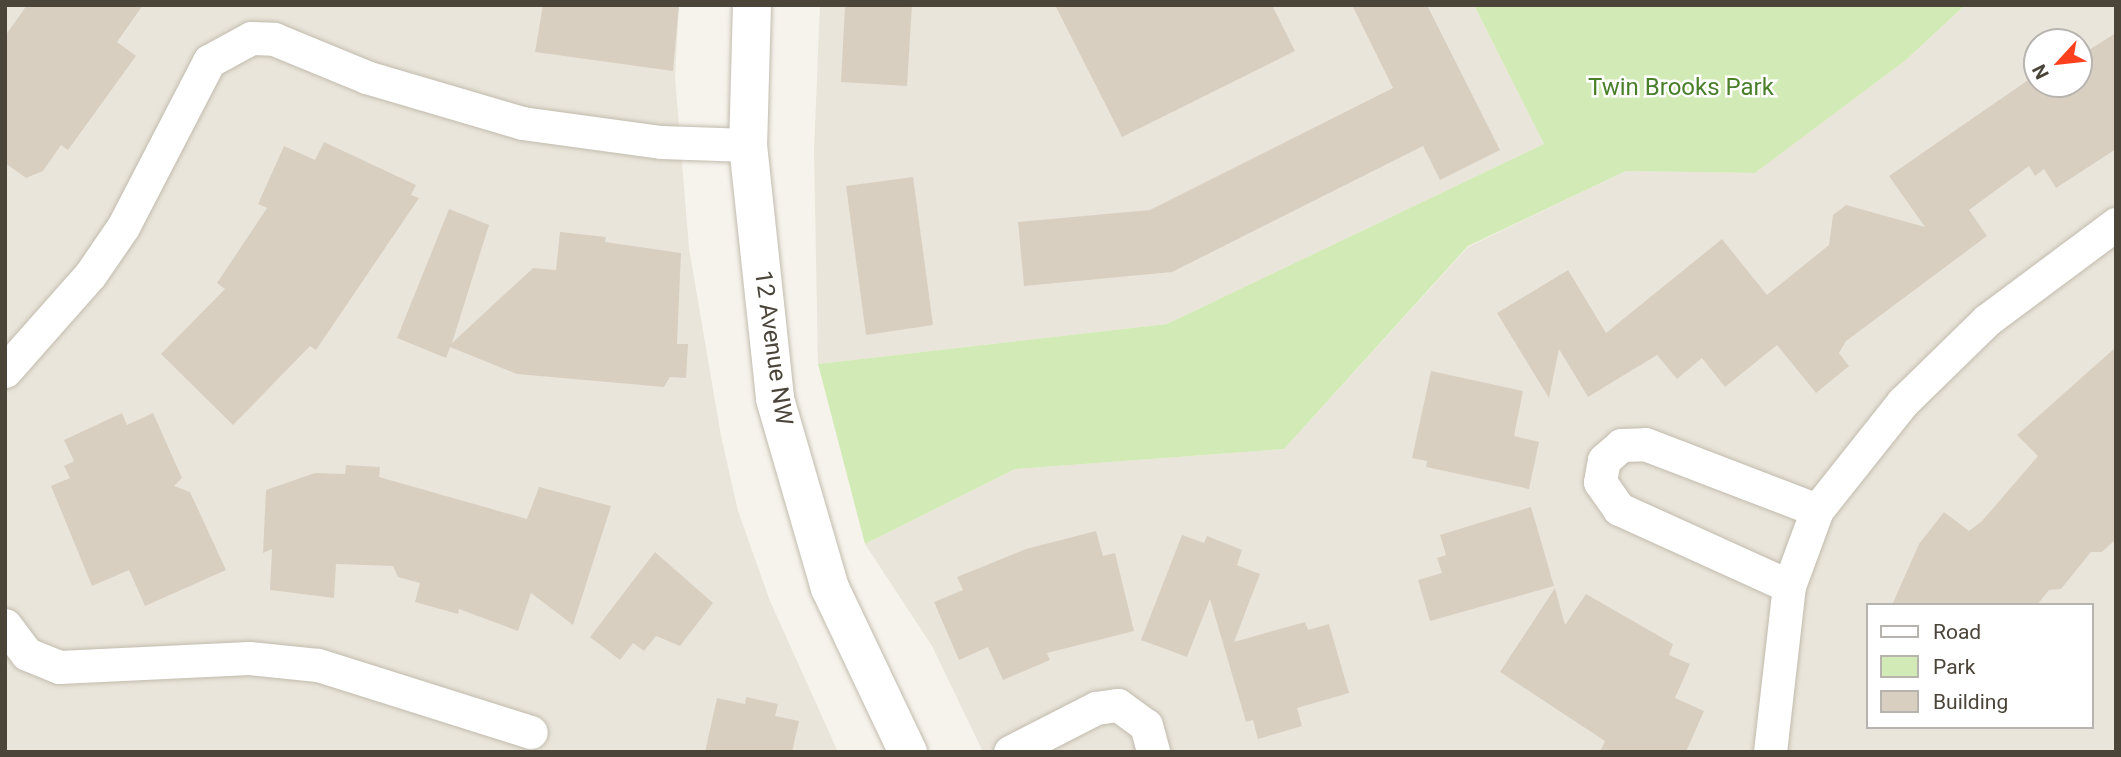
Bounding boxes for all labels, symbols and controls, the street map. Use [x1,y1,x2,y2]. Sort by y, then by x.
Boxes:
north arrow [2023,28,2093,98]
text: N [2027,61,2054,83]
park label: Twin Brooks Park [1588,74,1774,102]
street label: 12 Avenue NW [748,269,798,427]
legend [1866,603,2093,729]
text: Road [1933,620,1981,644]
text: Park [1933,655,1975,679]
text: Building [1933,690,2008,714]

